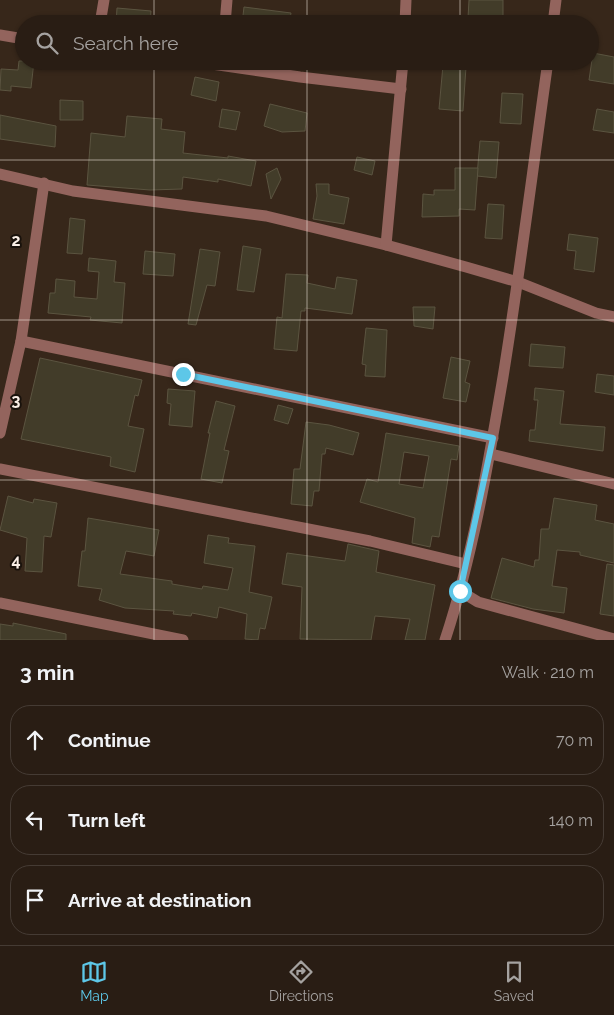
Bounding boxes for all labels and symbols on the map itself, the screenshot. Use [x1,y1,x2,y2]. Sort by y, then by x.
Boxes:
text: 2 [11,231,21,250]
route end [172,363,195,386]
text: 3 [12,391,21,410]
text: 4 [11,551,21,570]
route start [449,580,472,603]

